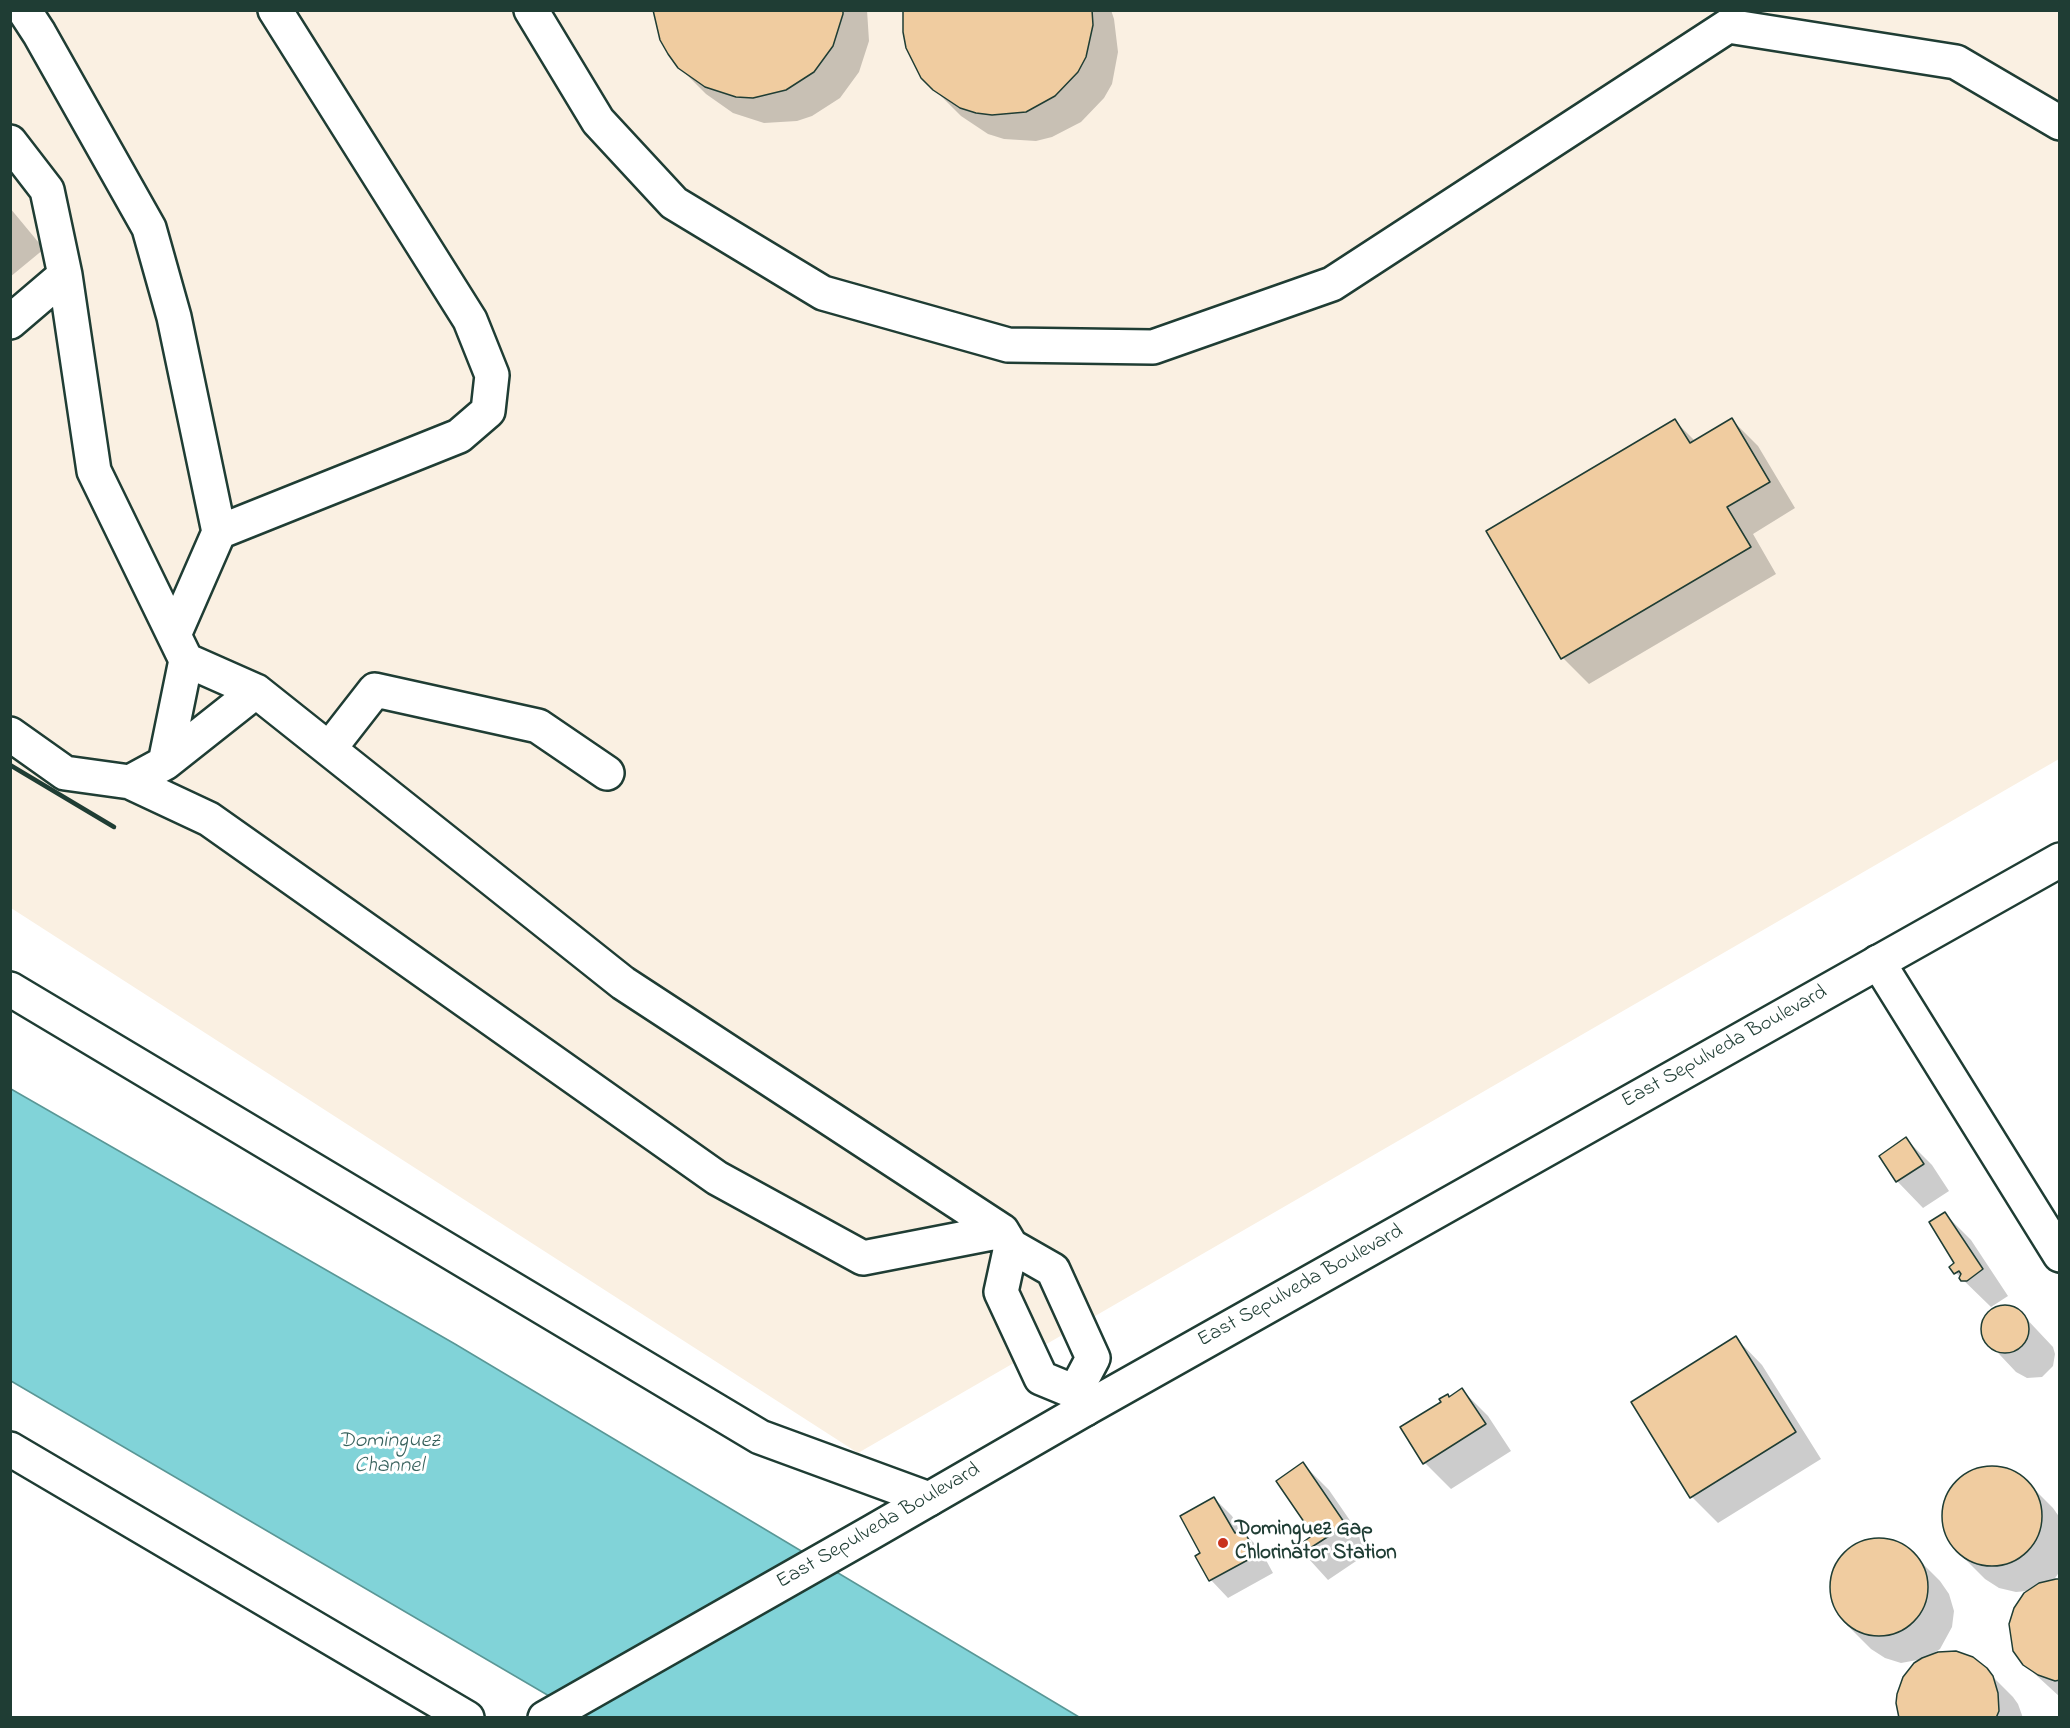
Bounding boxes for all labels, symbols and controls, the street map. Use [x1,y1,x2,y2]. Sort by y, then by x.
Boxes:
street label: East Sepulveda Boulevard [1618,981,1832,1115]
street label: East Sepulveda Boulevard [1194,1220,1408,1354]
water label: Dominguez Channel [339,1429,439,1480]
street label: East Sepulveda Boulevard [773,1458,985,1596]
place label: Dominguez Gap Chlorinator Station [1235,1518,1397,1568]
marker: Dominguez Gap Chlorinator Station [1216,1536,1230,1550]

